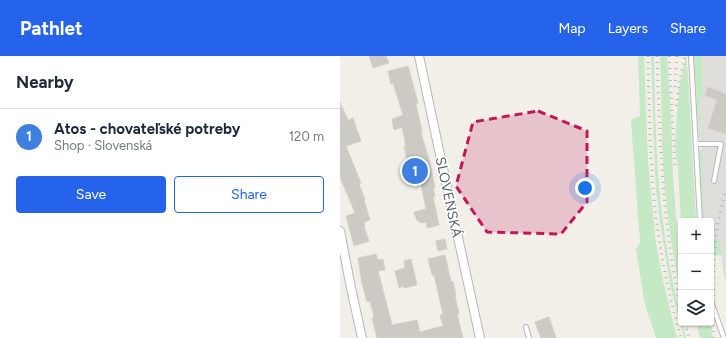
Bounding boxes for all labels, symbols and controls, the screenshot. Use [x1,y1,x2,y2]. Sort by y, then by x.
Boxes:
text: Pathlet [20,17,83,40]
text: Map [558,20,586,37]
text: Layers [608,20,648,37]
text: Share [670,20,706,37]
text: Nearby [16,72,74,92]
text: Atos - chovateľské potreby [54,120,240,138]
text: 1 [26,129,32,144]
text: 120 m [289,129,324,144]
text: Shop · Slovenská [54,138,152,153]
street label: SLOVENSKÁ [432,155,465,239]
pin: 1 [402,156,428,186]
button: Save [16,176,166,213]
button: Share [174,176,324,213]
your location [575,178,595,198]
map controls [678,218,714,326]
button: + [678,218,714,254]
button: − [678,254,714,290]
button: layers [678,290,714,326]

